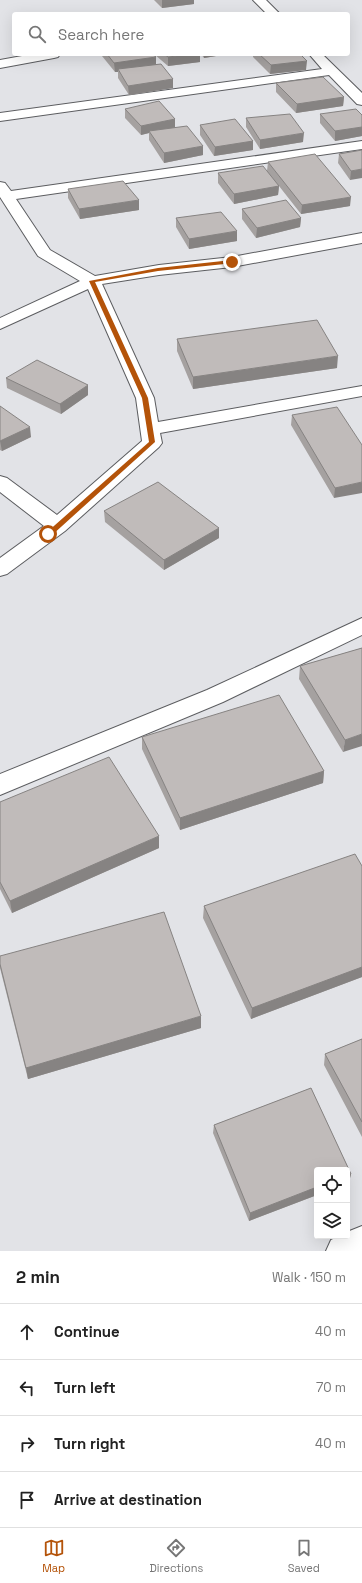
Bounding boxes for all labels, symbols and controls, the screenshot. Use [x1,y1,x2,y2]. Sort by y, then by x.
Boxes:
search box [12,12,350,56]
icon: search [26,23,48,45]
text: Search here [58,25,144,44]
route end [223,253,241,271]
route start [39,525,57,543]
map controls [314,1167,350,1239]
button: locate [314,1167,350,1203]
button: layers [314,1203,350,1239]
text: 2 min [16,1266,60,1288]
text: Walk · 150 m [272,1269,346,1286]
icon: ahead [16,1321,38,1343]
text: Continue [54,1322,120,1341]
text: 40 m [315,1323,346,1340]
icon: left [16,1377,38,1399]
text: Turn left [54,1378,116,1397]
text: 70 m [316,1379,346,1396]
icon: right [16,1433,38,1455]
text: Turn right [54,1434,125,1453]
text: 40 m [315,1435,346,1452]
icon: arrive [16,1489,38,1511]
text: Arrive at destination [54,1490,202,1509]
tab: Map [42,1537,65,1575]
tab: Directions [149,1537,203,1575]
tab: Saved [288,1537,320,1575]

